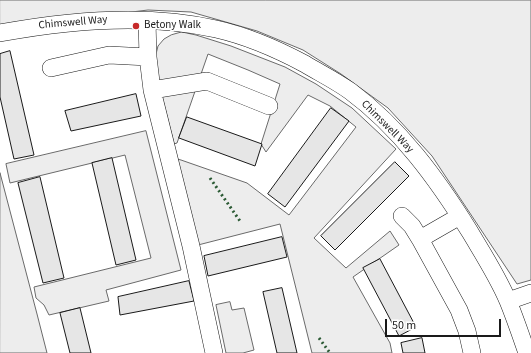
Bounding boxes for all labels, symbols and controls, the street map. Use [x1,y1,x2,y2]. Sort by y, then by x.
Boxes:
street label: Chimswell Way [38,13,108,33]
place label: Betony Walk [144,19,201,33]
marker: Betony Walk [131,21,141,31]
street label: Chimswell Way [358,98,416,156]
scale bar [387,311,503,337]
text: 50 m [392,317,416,334]

